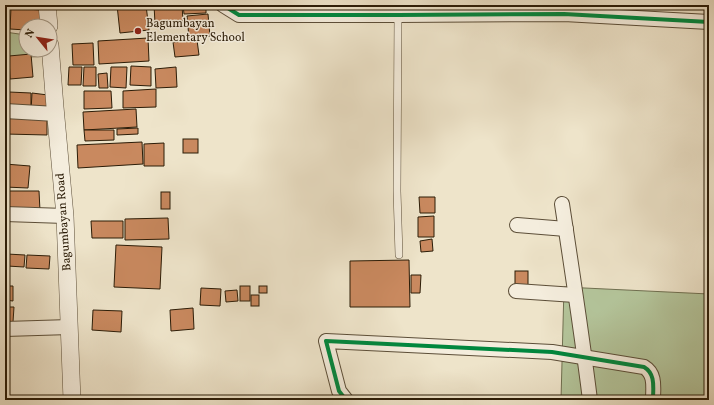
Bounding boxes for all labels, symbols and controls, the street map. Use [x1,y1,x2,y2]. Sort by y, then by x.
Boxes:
place label: Bagumbayan Elementary School [146,16,245,46]
north arrow [18,18,58,58]
marker: Bagumbayan Elementary School [133,26,143,36]
text: N [22,27,39,41]
street label: Bagumbayan Road [53,172,75,272]

